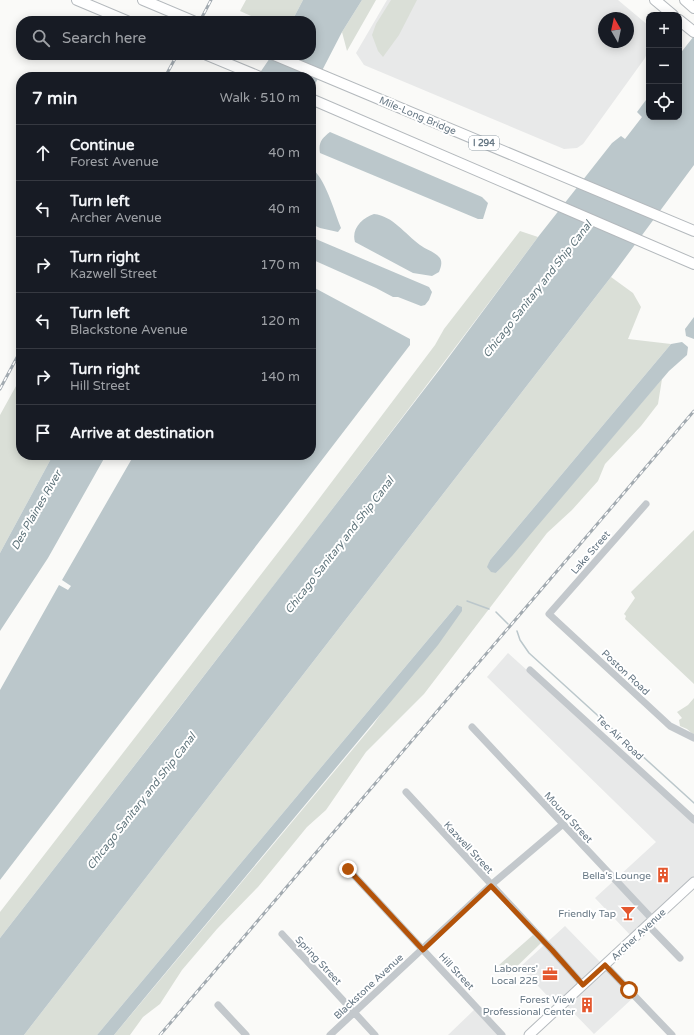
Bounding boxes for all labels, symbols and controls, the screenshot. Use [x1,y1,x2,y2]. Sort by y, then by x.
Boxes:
north arrow [598,12,634,48]
map controls [646,12,682,120]
button: + [646,12,682,48]
search box [16,16,316,60]
icon: search [30,27,52,49]
text: Search here [62,29,146,47]
button: − [646,48,682,84]
button: locate [646,84,682,120]
text: 7 min [32,88,77,109]
text: Walk · 510 m [220,90,300,106]
street label: Mile-Long Bridge [377,94,458,138]
text: Continue [70,136,134,154]
road number: I 294 [469,136,499,150]
icon: ahead [32,142,54,164]
text: 40 m [268,145,300,161]
text: Forest Avenue [70,154,159,170]
text: Turn left [70,192,130,210]
icon: left [32,198,54,220]
text: 40 m [268,201,300,217]
text: Archer Avenue [70,210,162,226]
water label: Chicago Sanitary and Ship Canal [480,218,595,360]
text: Turn right [70,248,140,266]
icon: right [32,254,54,276]
text: 170 m [260,257,300,273]
text: Kazwell Street [70,266,157,282]
text: Turn left [70,304,130,322]
icon: left [32,310,54,332]
text: 120 m [260,313,300,329]
text: Blackstone Avenue [70,322,188,338]
text: Turn right [70,360,140,378]
icon: right [32,366,54,388]
text: 140 m [260,369,300,385]
text: Hill Street [70,378,130,394]
icon: arrive [32,422,54,444]
text: Arrive at destination [70,424,214,442]
water label: Des Plaines River [8,467,65,552]
water label: Chicago Sanitary and Ship Canal [282,474,397,616]
street label: Lake Street [569,528,613,577]
street label: Poston Road [599,648,652,698]
street label: Tec Air Road [593,713,646,763]
water label: Chicago Sanitary and Ship Canal [84,730,199,872]
street label: Mound Street [542,790,595,846]
street label: Kazwell Street [441,819,496,876]
route end [339,860,357,878]
building icon: Bella's Lounge [654,866,672,884]
place label: Bella's Lounge [582,870,651,882]
bar icon: Friendly Tap [619,904,637,922]
street label: Archer Avenue [609,906,669,963]
place label: Friendly Tap [558,908,616,920]
street label: Spring Street [293,934,344,988]
street label: Blackstone Avenue [332,951,406,1022]
street label: Hill Street [436,951,476,993]
place label: Laborers' Local 225 [491,963,538,987]
office icon: Laborers' Local 225 [541,965,559,983]
route start [620,981,638,999]
place label: Forest View Professional Center [483,994,575,1018]
building icon: Forest View Professional Center [578,996,596,1014]

